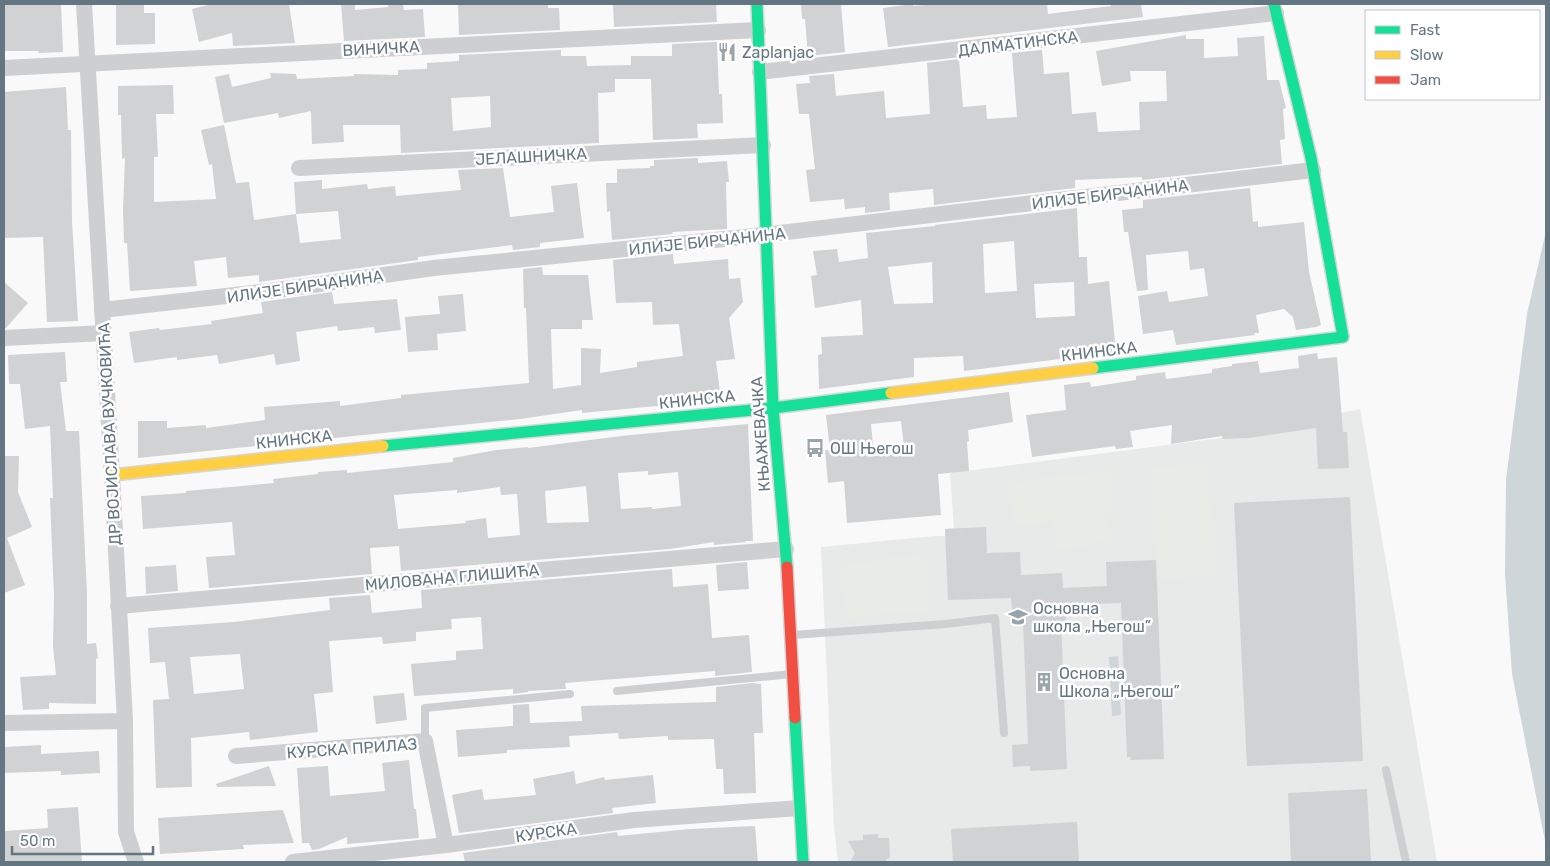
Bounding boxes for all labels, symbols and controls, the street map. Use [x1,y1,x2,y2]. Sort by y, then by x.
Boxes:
legend [1365,10,1540,100]
text: Fast [1410,21,1440,39]
street label: ДАЛМАТИНСКА [957,27,1080,60]
street label: ВИНИЧКА [342,37,420,60]
restaurant icon: Zaplanjac [716,41,738,63]
place label: Zaplanjac [742,43,814,62]
text: Slow [1410,46,1443,64]
text: Jam [1410,71,1441,89]
street label: ЈЕЛАШНИЧКА [475,144,588,169]
street label: ИЛИЈЕ БИРЧАНИНА [1031,175,1190,214]
street label: ИЛИЈЕ БИРЧАНИНА [628,224,787,259]
street label: ИЛИЈЕ БИРЧАНИНА [226,266,385,307]
street label: ДР ВОЈИСЛАВА ВУЧКОВИЋА [94,322,125,546]
street label: КНИНСКА [1060,337,1138,366]
street label: КЊАЖЕВАЧКА [747,375,774,492]
street label: КНИНСКА [658,386,736,413]
street label: КНИНСКА [255,426,333,453]
bus stop icon: ОШ Његош [804,437,826,459]
place label: ОШ Његош [830,439,914,458]
street label: МИЛОВАНА ГЛИШИЋА [364,560,540,595]
place label: Основна школа „Његош” [1033,599,1151,636]
school or university icon: Основна школа „Његош” [1007,606,1029,628]
place label: Основна Школа „Његош” [1059,664,1180,701]
building icon: Основна Школа „Његош” [1033,671,1055,693]
street label: КУРСКА ПРИЛАЗ [286,734,418,763]
street label: КУРСКА [514,819,578,846]
scale bar [12,824,154,856]
text: 50 m [20,832,55,850]

